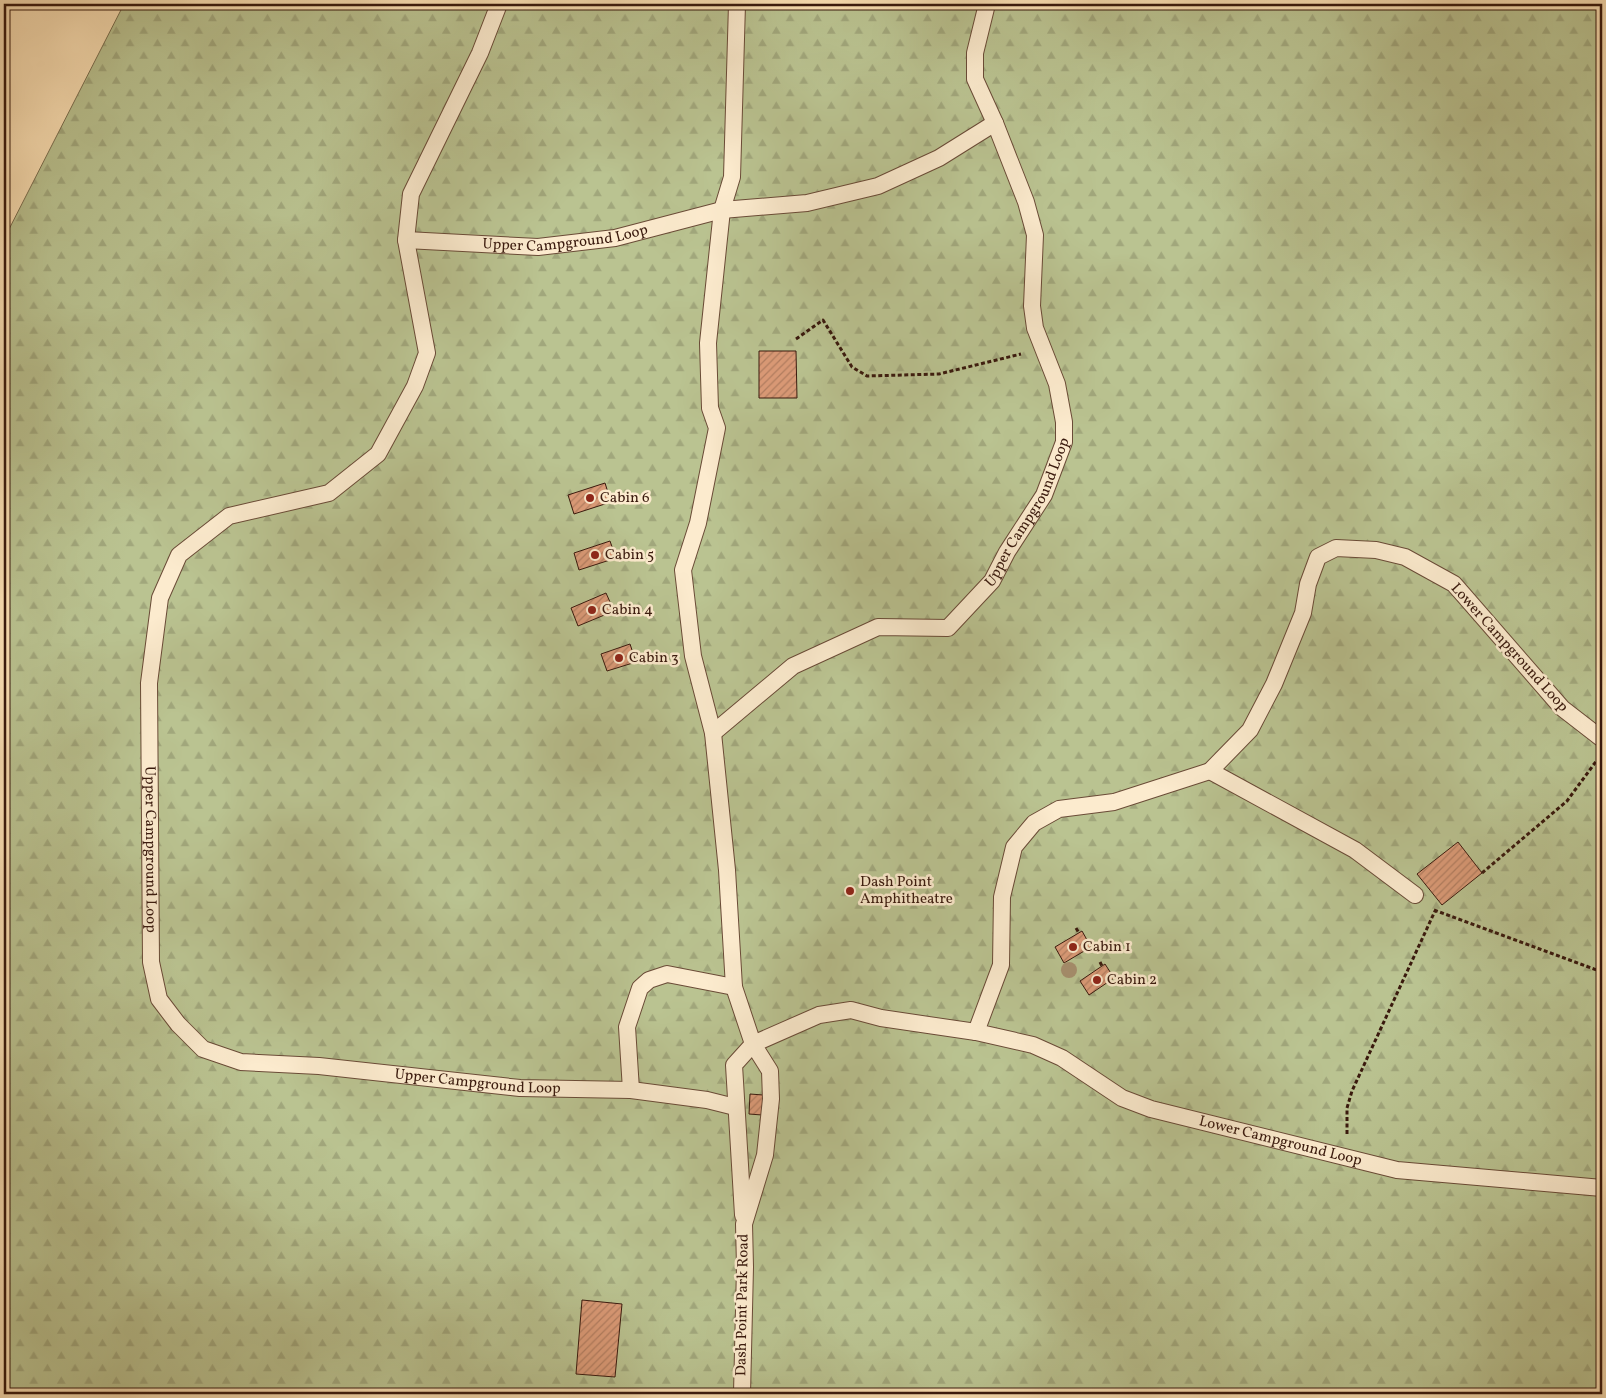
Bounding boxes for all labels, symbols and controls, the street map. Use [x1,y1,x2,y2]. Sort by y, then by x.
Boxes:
street label: Upper Campground Loop [482,219,650,258]
street label: Upper Campground Loop [980,435,1075,592]
place label: Cabin 6 [600,488,650,509]
marker: Cabin 6 [584,492,596,504]
place label: Cabin 5 [605,545,654,566]
marker: Cabin 5 [589,549,601,561]
street label: Lower Campground Loop [1445,579,1573,717]
place label: Cabin 4 [602,600,653,621]
marker: Cabin 4 [586,604,598,616]
place label: Cabin 3 [629,648,679,669]
marker: Cabin 3 [613,652,625,664]
street label: Upper Campground Loop [139,766,161,933]
place label: Dash Point Amphitheatre [860,872,953,910]
marker: Dash Point Amphitheatre [844,885,856,897]
place label: Cabin 1 [1083,937,1131,958]
marker: Cabin 1 [1067,941,1079,953]
place label: Cabin 2 [1107,970,1157,991]
marker: Cabin 2 [1091,974,1103,986]
street label: Upper Campground Loop [393,1064,561,1099]
street label: Lower Campground Loop [1197,1111,1364,1171]
street label: Dash Point Park Road [731,1234,755,1376]

